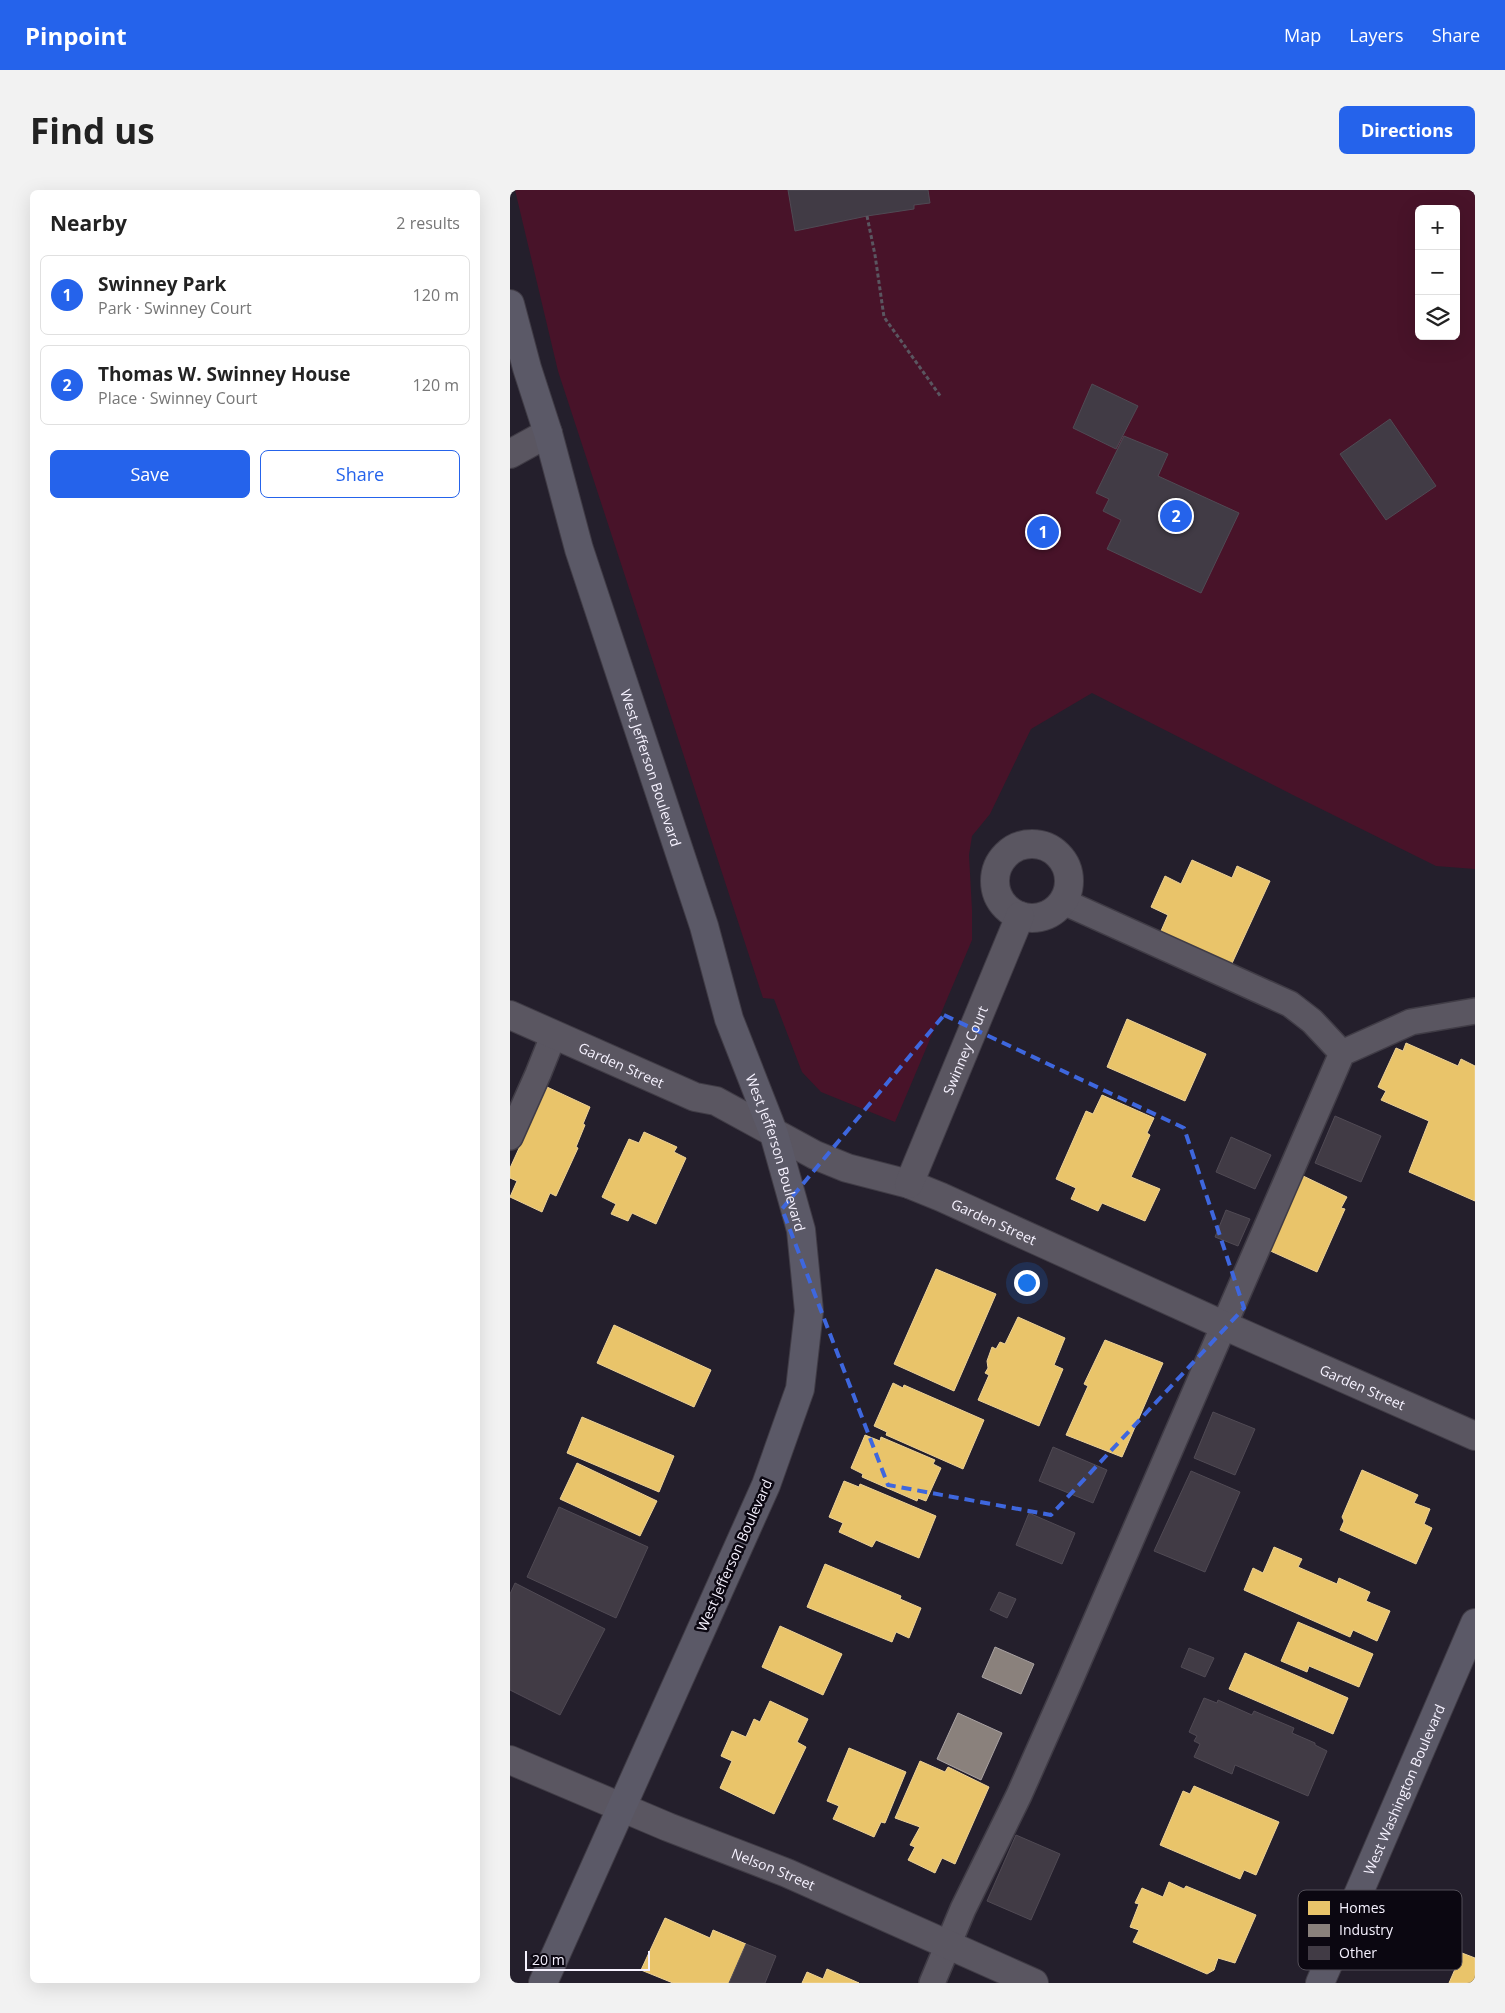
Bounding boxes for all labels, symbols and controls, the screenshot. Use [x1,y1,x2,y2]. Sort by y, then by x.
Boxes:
text: Pinpoint [25,19,127,52]
text: Map [1284,23,1321,47]
text: Layers [1349,23,1404,47]
text: Share [1432,23,1480,47]
button: Directions [1339,106,1475,154]
text: Find us [30,107,155,154]
map controls [1415,205,1460,340]
button: + [1415,205,1460,250]
text: Nearby [50,209,127,237]
text: 2 results [396,212,460,234]
button: − [1415,250,1460,295]
text: Swinney Park [98,271,226,297]
text: 1 [62,284,72,306]
text: 120 m [413,284,459,306]
button: layers [1415,295,1460,340]
text: Park · Swinney Court [98,297,252,319]
text: Thomas W. Swinney House [98,361,350,387]
text: 2 [62,374,72,396]
text: 120 m [413,374,459,396]
text: Place · Swinney Court [98,387,257,409]
button: Save [50,450,250,498]
button: Share [260,450,460,498]
pin: 2 [1160,497,1192,535]
pin: 1 [1027,513,1059,551]
street label: West Jefferson Boulevard [617,687,686,849]
street label: Swinney Court [938,1003,991,1097]
street label: Garden Street [576,1037,667,1092]
street label: West Jefferson Boulevard [742,1071,810,1234]
street label: Garden Street [949,1194,1040,1249]
your location [1014,1270,1040,1296]
street label: Garden Street [1317,1359,1408,1414]
street label: West Jefferson Boulevard [692,1476,776,1634]
street label: West Washington Boulevard [1358,1701,1449,1878]
street label: Nelson Street [729,1843,818,1894]
legend [1298,1890,1462,1970]
text: Homes [1339,1898,1386,1917]
text: Industry [1339,1920,1394,1939]
text: Other [1339,1943,1377,1962]
scale bar [525,1948,650,1971]
text: 20 m [532,1950,565,1969]

